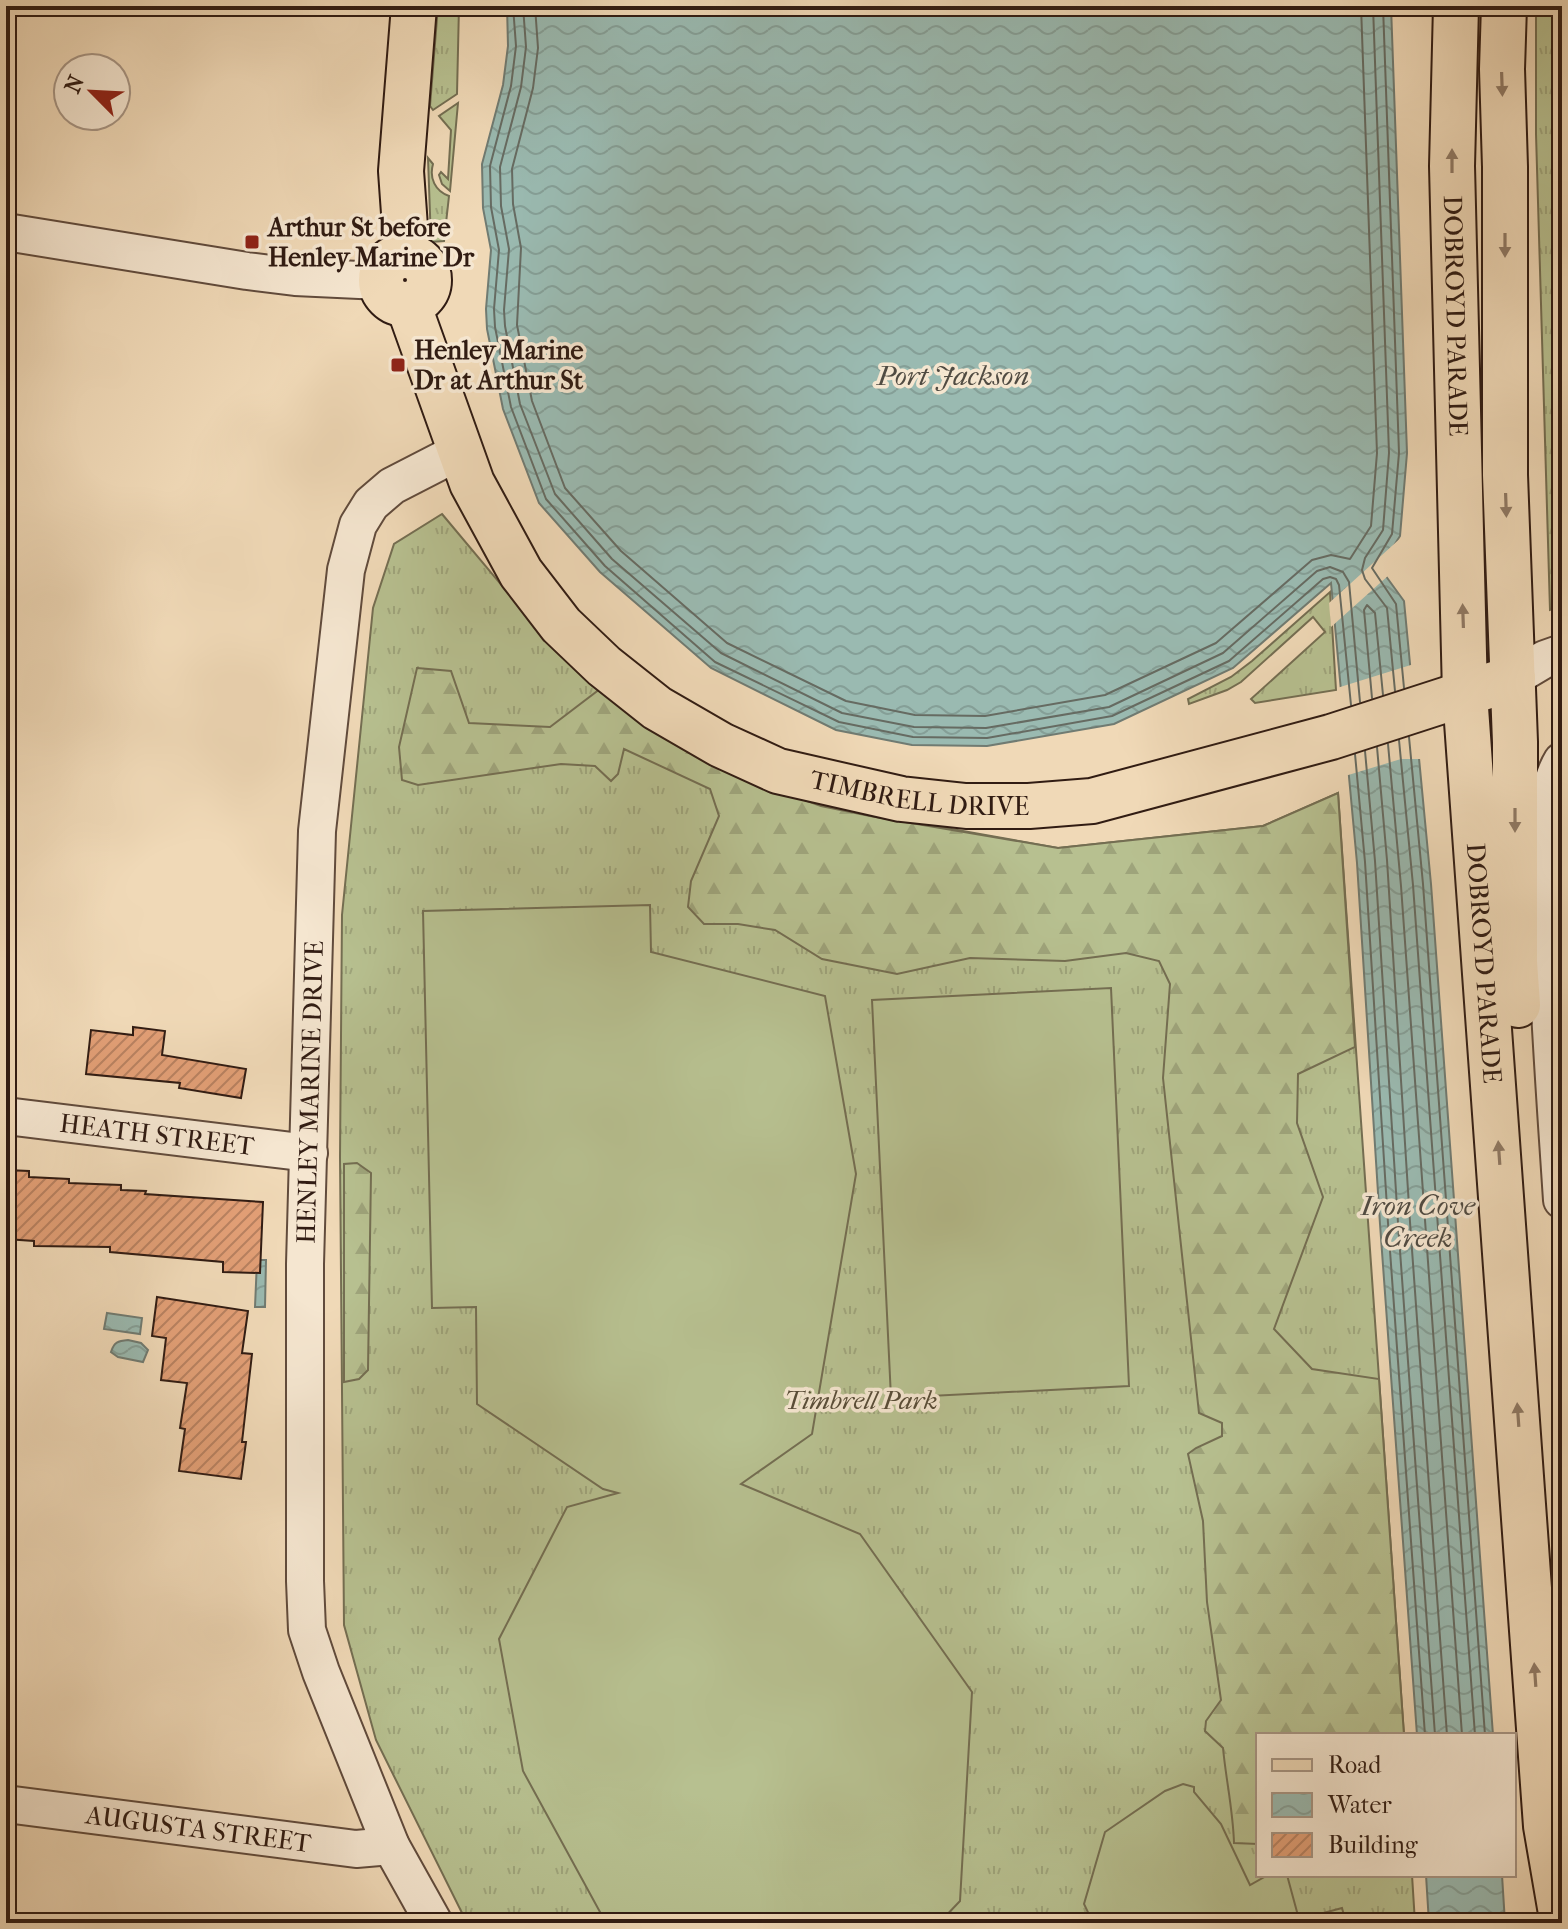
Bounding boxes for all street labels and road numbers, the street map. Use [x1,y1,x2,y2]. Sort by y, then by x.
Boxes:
street label: DOBROYD PARADE [1437,195,1474,437]
street label: TIMBRELL DRIVE [807,764,1029,822]
street label: DOBROYD PARADE [1460,842,1508,1085]
street label: HENLEY MARINE DRIVE [291,940,330,1244]
street label: HEATH STREET [58,1108,256,1162]
street label: AUGUSTA STREET [83,1799,313,1859]

